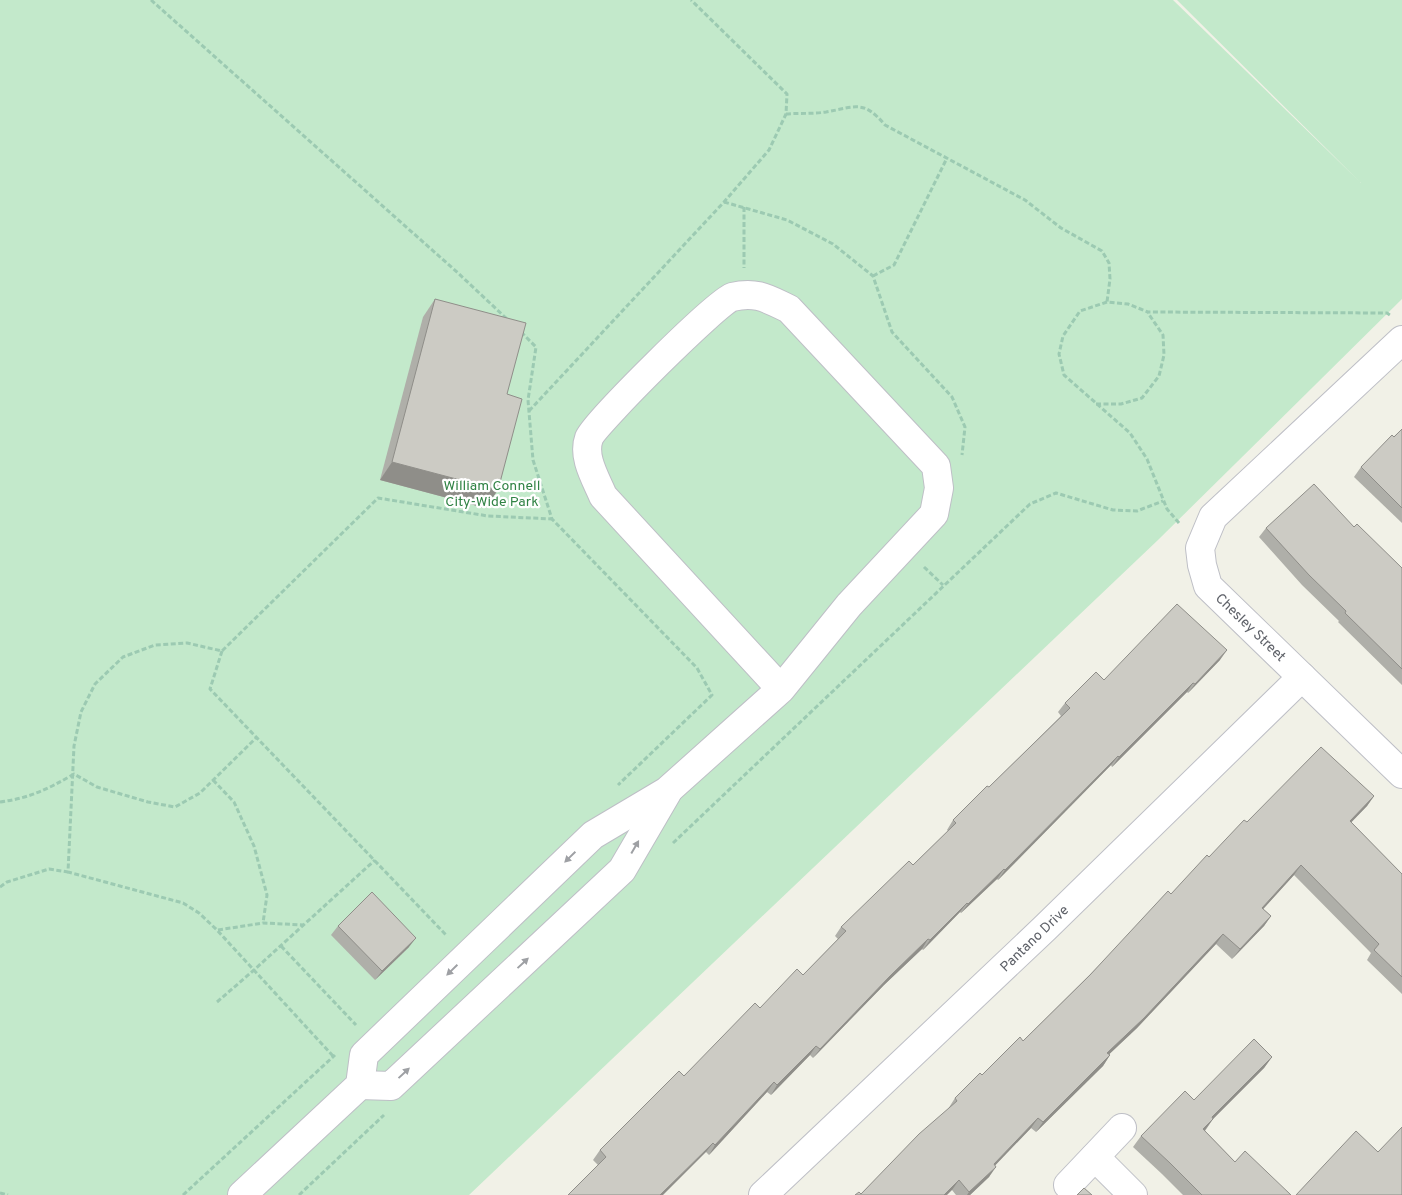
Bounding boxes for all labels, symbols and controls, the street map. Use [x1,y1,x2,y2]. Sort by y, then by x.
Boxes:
park label: William Connell City-Wide Park [444,478,540,511]
street label: Chesley Street [1211,590,1289,666]
one-way arrow [631,840,640,853]
one-way arrow [564,851,576,863]
street label: Pantano Drive [997,902,1073,976]
one-way arrow [517,957,529,969]
one-way arrow [447,964,459,976]
one-way arrow [398,1067,410,1079]

